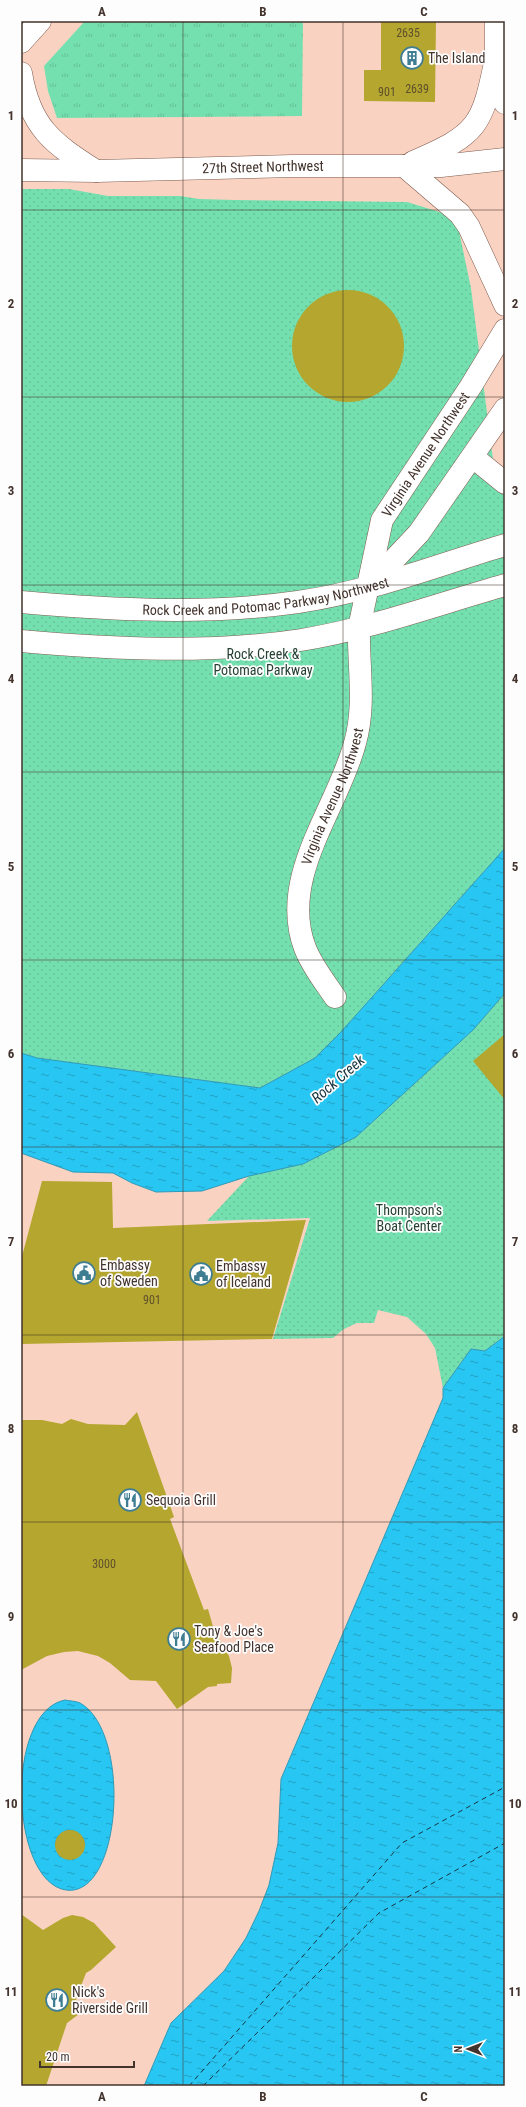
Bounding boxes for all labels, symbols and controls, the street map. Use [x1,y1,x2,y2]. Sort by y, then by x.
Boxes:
text: A [98,4,106,19]
text: B [259,4,267,19]
text: C [420,4,428,19]
house number: 2635 [396,26,420,40]
building icon: The Island [399,45,425,71]
place label: The Island [428,50,485,66]
house number: 2639 [405,82,429,96]
house number: 901 [378,85,396,99]
text: 1 [8,108,14,123]
text: 1 [512,108,518,123]
street label: 27th Street Northwest [202,158,324,176]
text: 2 [8,296,15,311]
text: 2 [512,296,519,311]
street label: Virginia Avenue Northwest [378,389,473,520]
text: 3 [8,483,14,498]
text: 3 [512,483,518,498]
street label: Rock Creek and Potomac Parkway Northwest [142,574,391,618]
park label: Rock Creek & Potomac Parkway [213,646,313,678]
text: 4 [8,671,15,686]
text: 4 [512,671,519,686]
street label: Virginia Avenue Northwest [298,727,366,867]
text: 5 [8,859,15,874]
text: 5 [512,859,519,874]
text: 6 [8,1046,15,1061]
text: 6 [512,1046,519,1061]
water label: Rock Creek [308,1051,369,1107]
park label: Thompson's Boat Center [376,1202,442,1234]
text: 7 [8,1234,15,1249]
text: 7 [512,1234,519,1249]
place label: Embassy of Sweden [100,1257,158,1289]
place label: Embassy of Iceland [216,1258,271,1290]
public building icon: Embassy of Sweden [71,1260,97,1286]
public building icon: Embassy of Iceland [188,1261,214,1287]
house number: 901 [143,1293,161,1307]
text: 8 [8,1421,14,1436]
text: 8 [512,1421,518,1436]
restaurant icon: Sequoia Grill [117,1487,143,1513]
place label: Sequoia Grill [146,1492,216,1508]
house number: 3000 [92,1557,116,1571]
text: 9 [8,1609,14,1624]
text: 9 [512,1609,518,1624]
place label: Tony & Joe's Seafood Place [194,1623,274,1655]
restaurant icon: Tony & Joe's Seafood Place [166,1626,192,1652]
text: 10 [4,1796,18,1811]
text: 10 [508,1796,522,1811]
text: 11 [4,1984,18,1999]
place label: Nick's Riverside Grill [72,1984,148,2016]
text: 11 [508,1984,522,1999]
restaurant icon: Nick's Riverside Grill [44,1987,70,2013]
north arrow [448,2029,488,2069]
scale bar [40,2043,134,2069]
text: N [452,2045,465,2052]
text: 20 m [46,2050,70,2064]
text: A [98,2089,106,2104]
text: B [259,2089,267,2104]
text: C [420,2089,428,2104]

